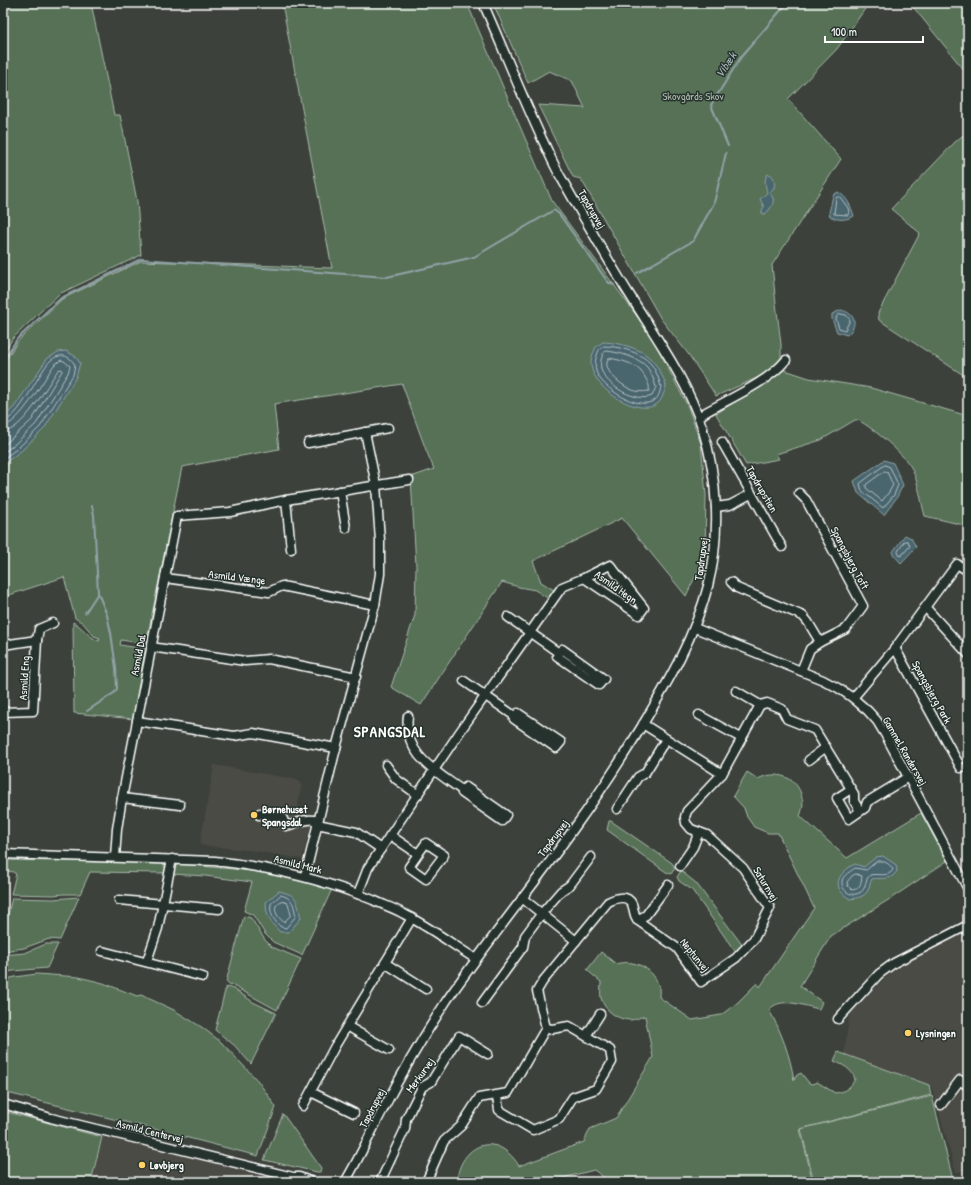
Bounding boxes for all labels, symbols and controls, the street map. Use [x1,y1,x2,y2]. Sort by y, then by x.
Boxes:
scale bar [825,18,923,44]
text: 100 m [831,23,857,40]
water label: Vibæk [711,48,741,81]
park label: Skovgårds Skov [662,89,724,103]
street label: Tapdrupvej [575,187,609,231]
street label: Tapdrupstien [743,463,781,515]
street label: Spangsbjerg Toft [828,524,872,592]
street label: Tapdrupvej [691,537,711,581]
street label: Asmild Vænge [208,567,267,588]
street label: Asmild Hegn [592,567,640,607]
street label: Asmild Dal [127,633,149,677]
street label: Asmild Eng [16,656,32,700]
street label: Spangsbjerg Park [909,658,955,726]
street label: Gammel Randersvej [880,714,930,788]
district label: SPANGSDAL [354,721,426,742]
place label: Børnehuset Spangsdal [262,802,308,830]
marker: Børnehuset Spangsdal [249,810,259,820]
street label: Tapdrupvej [534,817,572,859]
street label: Asmild Mark [273,851,324,877]
street label: Saturnvej [750,864,782,904]
street label: Neptunvej [677,935,713,975]
place label: Lysningen [916,1026,956,1041]
marker: Lysningen [903,1028,913,1038]
street label: Merkurvej [403,1055,437,1095]
street label: Tapdrupvej [356,1086,388,1130]
street label: Asmild Centervej [115,1116,185,1146]
place label: Løvbjerg [150,1158,184,1173]
marker: Løvbjerg [137,1160,147,1170]

